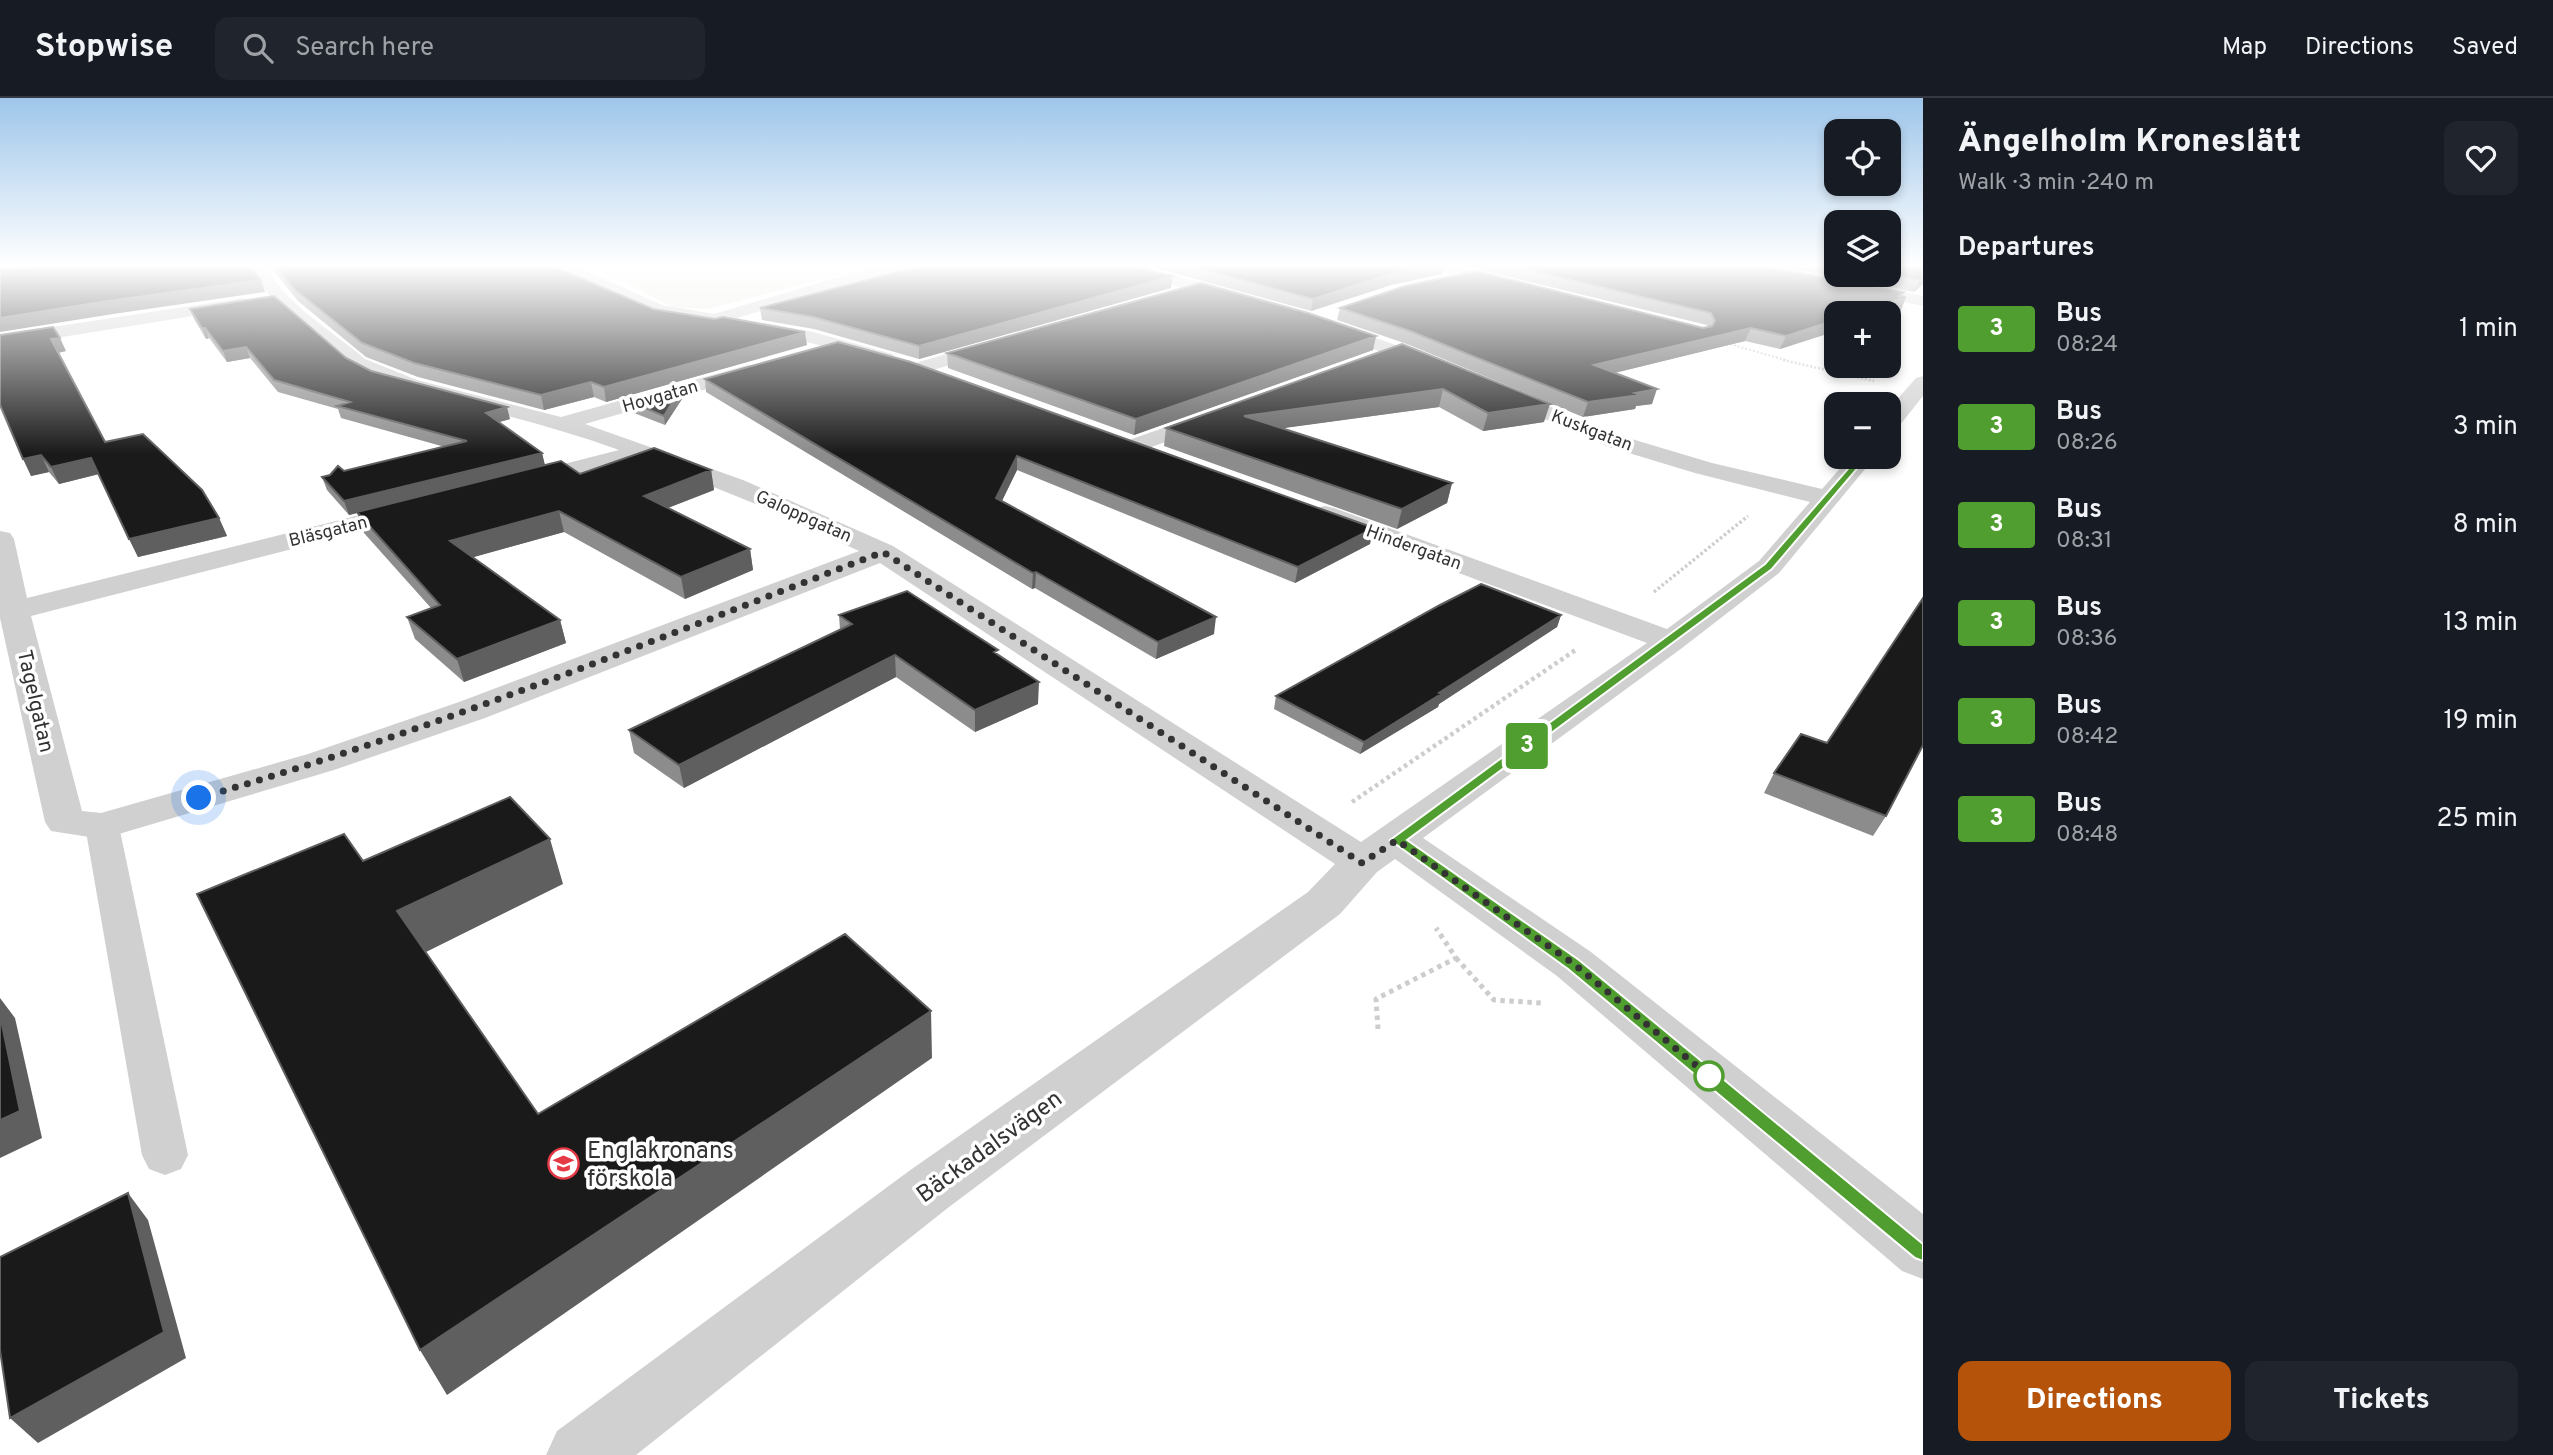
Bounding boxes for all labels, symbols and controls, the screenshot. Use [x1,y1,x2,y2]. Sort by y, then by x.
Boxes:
search box [215,17,705,80]
text: Stopwise [35,27,173,69]
icon: search [239,29,277,67]
text: Search here [295,32,434,65]
text: Map [2222,33,2267,63]
text: Directions [2305,33,2414,63]
text: Saved [2452,33,2518,63]
map controls [1824,119,1901,469]
button: locate [1824,119,1901,196]
button: heart [2444,121,2518,195]
text: Ängelholm Kroneslätt [1958,122,2301,164]
text: Walk · 3 min · 240 m [1958,169,2154,198]
button: layers [1824,210,1901,287]
text: Departures [1958,232,2095,265]
text: Bus [2056,298,2102,331]
button: + [1824,301,1901,378]
text: 1 min [2459,313,2518,346]
text: 3 [1989,314,2004,344]
text: 08:24 [2056,331,2118,360]
street label: Hovgatan [620,376,701,419]
button: − [1824,392,1901,469]
text: Bus [2056,396,2102,429]
street label: Kuskgatan [1548,405,1635,457]
text: 3 min [2453,411,2518,444]
text: 3 [1989,412,2004,442]
text: 08:26 [2056,429,2118,458]
street label: Galoppgatan [752,486,855,549]
text: Bus [2056,494,2102,527]
text: 8 min [2453,509,2518,542]
text: 3 [1989,510,2004,540]
street label: Bläsgatan [287,512,370,553]
street label: Hindergatan [1363,520,1464,576]
text: 08:31 [2056,527,2112,556]
text: Bus [2056,592,2102,625]
text: 13 min [2443,607,2518,640]
text: 3 [1989,608,2004,638]
text: 08:36 [2056,625,2118,654]
street label: Tagelgatan [10,647,59,755]
text: Bus [2056,690,2102,723]
text: 19 min [2443,705,2518,738]
text: 3 [1989,706,2004,736]
line badge: 3 [1504,723,1550,769]
text: 08:42 [2056,723,2118,752]
text: 3 [1520,731,1534,761]
your location [181,780,216,815]
text: Bus [2056,788,2102,821]
text: 25 min [2437,803,2518,836]
text: 3 [1989,804,2004,834]
text: 08:48 [2056,821,2118,850]
unlabelled marker [1694,1061,1724,1091]
street label: Bäckadalsvägen [911,1085,1069,1211]
place label: Englakronans förskola [587,1137,734,1195]
school or university icon: Englakronans förskola [547,1147,581,1181]
button: Directions [1958,1361,2231,1441]
button: Tickets [2245,1361,2518,1441]

